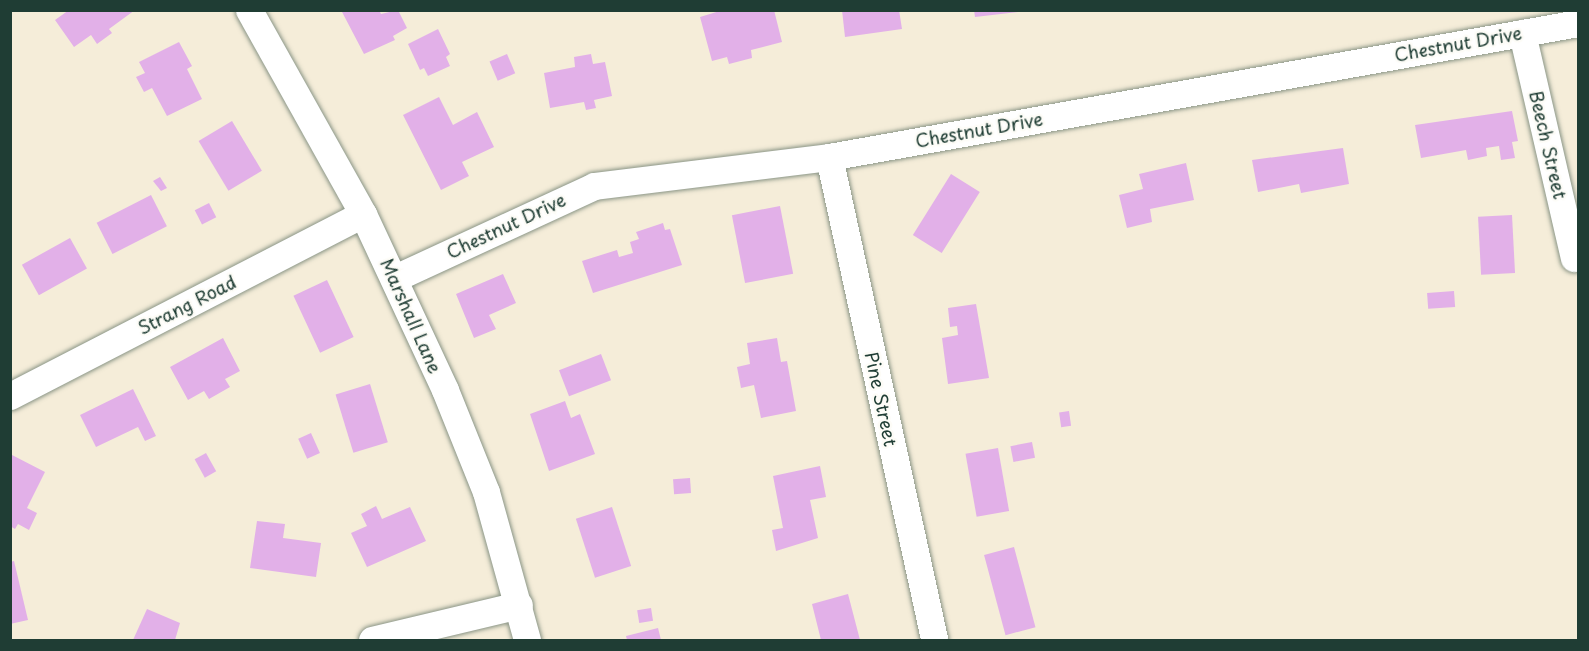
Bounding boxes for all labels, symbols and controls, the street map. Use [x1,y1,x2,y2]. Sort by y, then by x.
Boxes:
street label: Chestnut Drive [1393,22,1523,66]
street label: Beech Street [1525,89,1571,201]
street label: Chestnut Drive [914,108,1044,152]
street label: Chestnut Drive [443,189,569,263]
street label: Marshall Lane [376,255,446,377]
street label: Strang Road [134,271,240,339]
street label: Pine Street [860,350,902,448]

